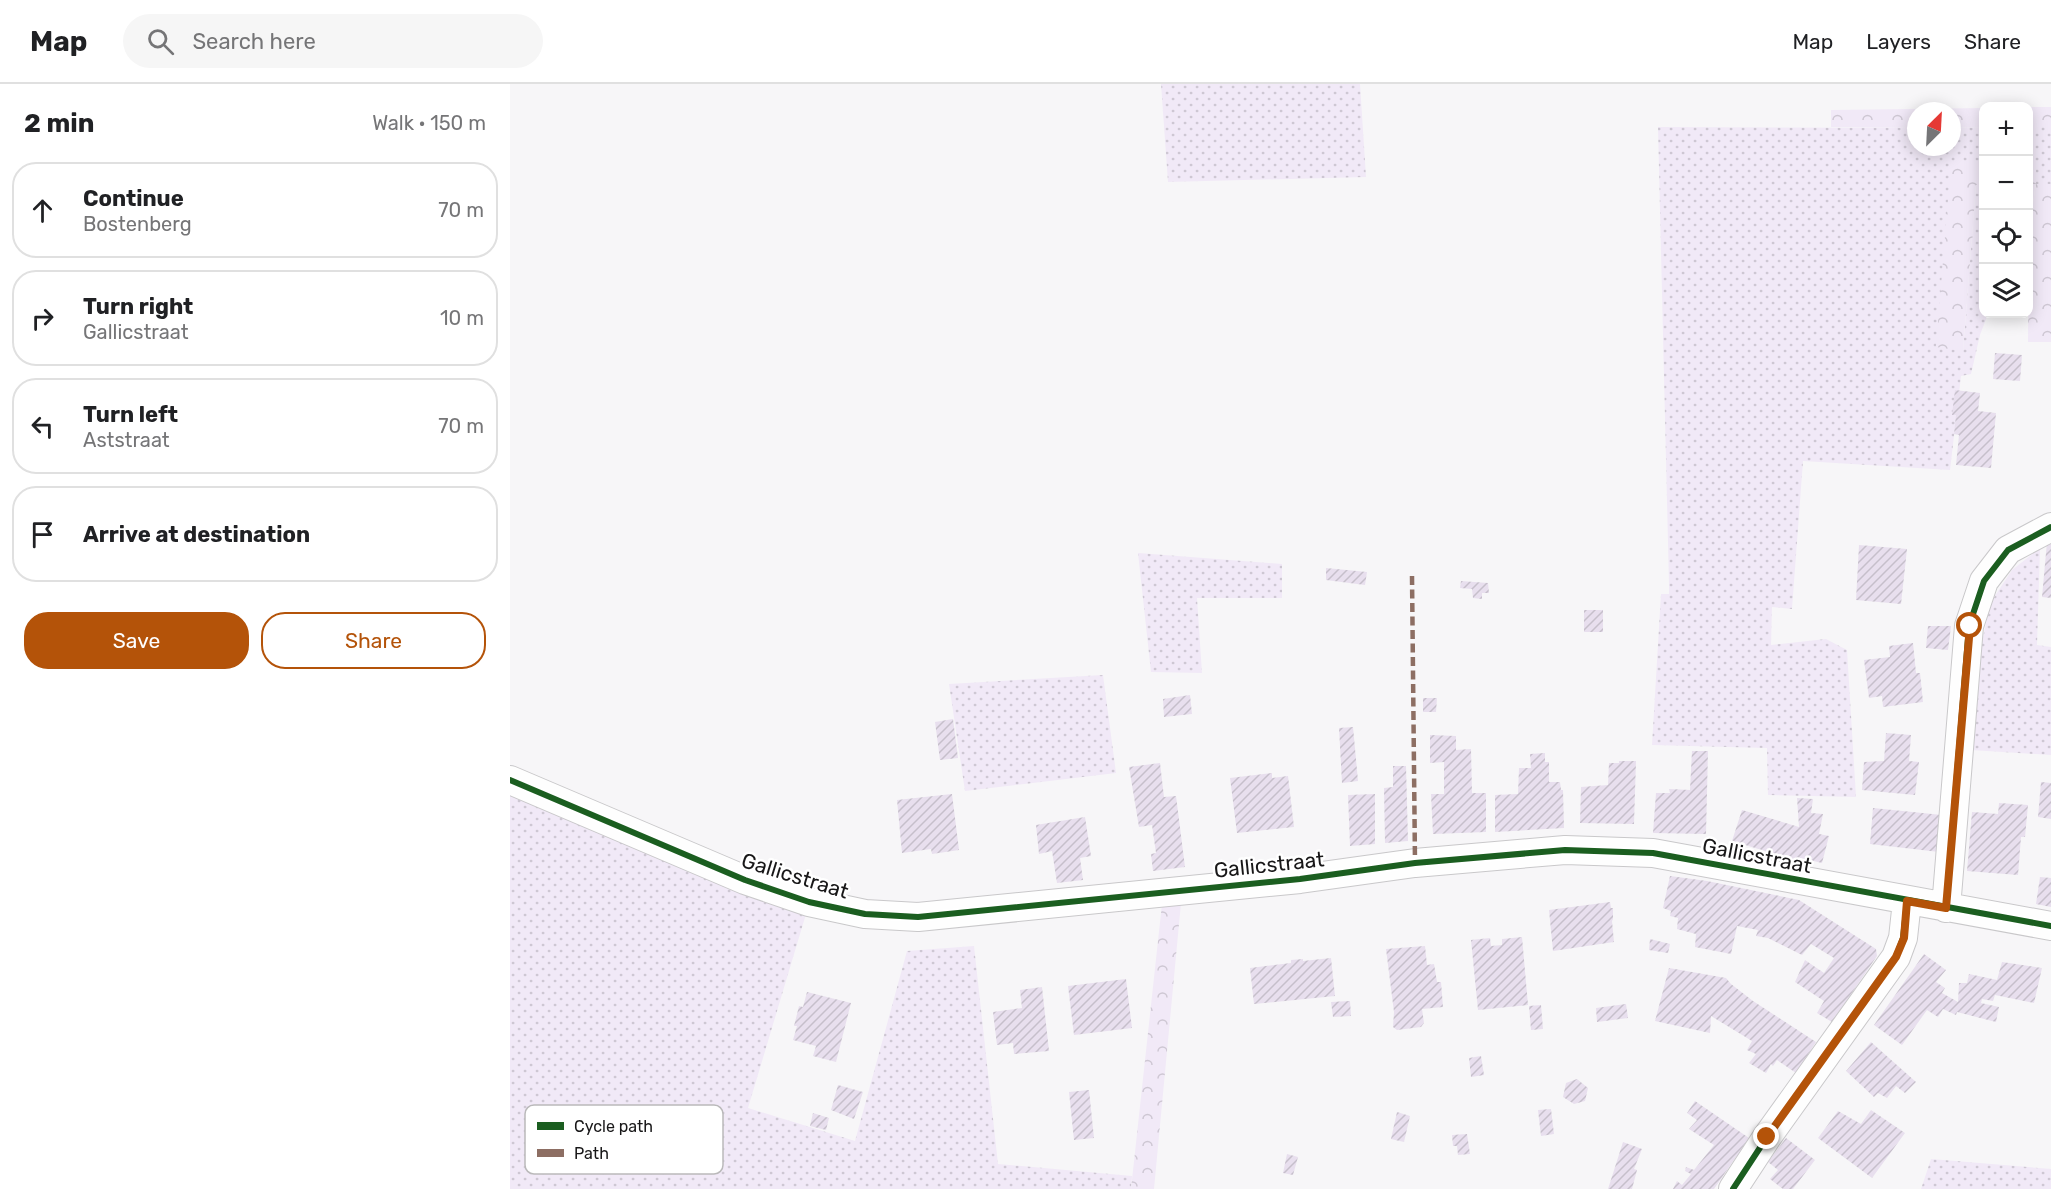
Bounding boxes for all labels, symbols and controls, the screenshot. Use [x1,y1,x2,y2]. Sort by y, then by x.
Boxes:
search box [123,14,543,68]
text: Map [30,25,87,58]
icon: search [144,25,177,58]
text: Search here [192,28,316,55]
text: Map [1792,29,1833,54]
text: Layers [1866,29,1931,54]
text: Share [1964,29,2021,54]
north arrow [1907,102,1961,156]
map controls [1979,102,2033,318]
button: + [1979,102,2033,156]
text: 2 min [24,108,94,139]
text: Walk · 150 m [372,111,486,135]
button: − [1979,156,2033,210]
text: Continue [83,185,184,212]
icon: ahead [26,194,59,227]
text: 70 m [438,198,484,222]
button: locate [1979,210,2033,264]
text: Bostenberg [83,212,192,236]
button: layers [1979,264,2033,318]
text: Turn right [83,293,193,320]
icon: right [26,302,59,335]
text: 10 m [440,306,484,330]
text: Gallicstraat [83,320,189,344]
text: Turn left [83,401,178,428]
icon: left [26,410,59,443]
text: 70 m [438,414,484,438]
text: Aststraat [83,428,170,452]
icon: arrive [26,518,59,551]
text: Arrive at destination [83,521,310,548]
button: Save [24,612,249,669]
button: Share [261,612,486,669]
route start [1956,612,1982,638]
street label: Gallicstraat [1700,833,1814,878]
street label: Gallicstraat [1213,846,1325,883]
street label: Gallicstraat [739,847,852,904]
legend [525,1105,723,1174]
text: Cycle path [574,1117,653,1136]
route end [1753,1123,1779,1149]
text: Path [574,1144,609,1163]

